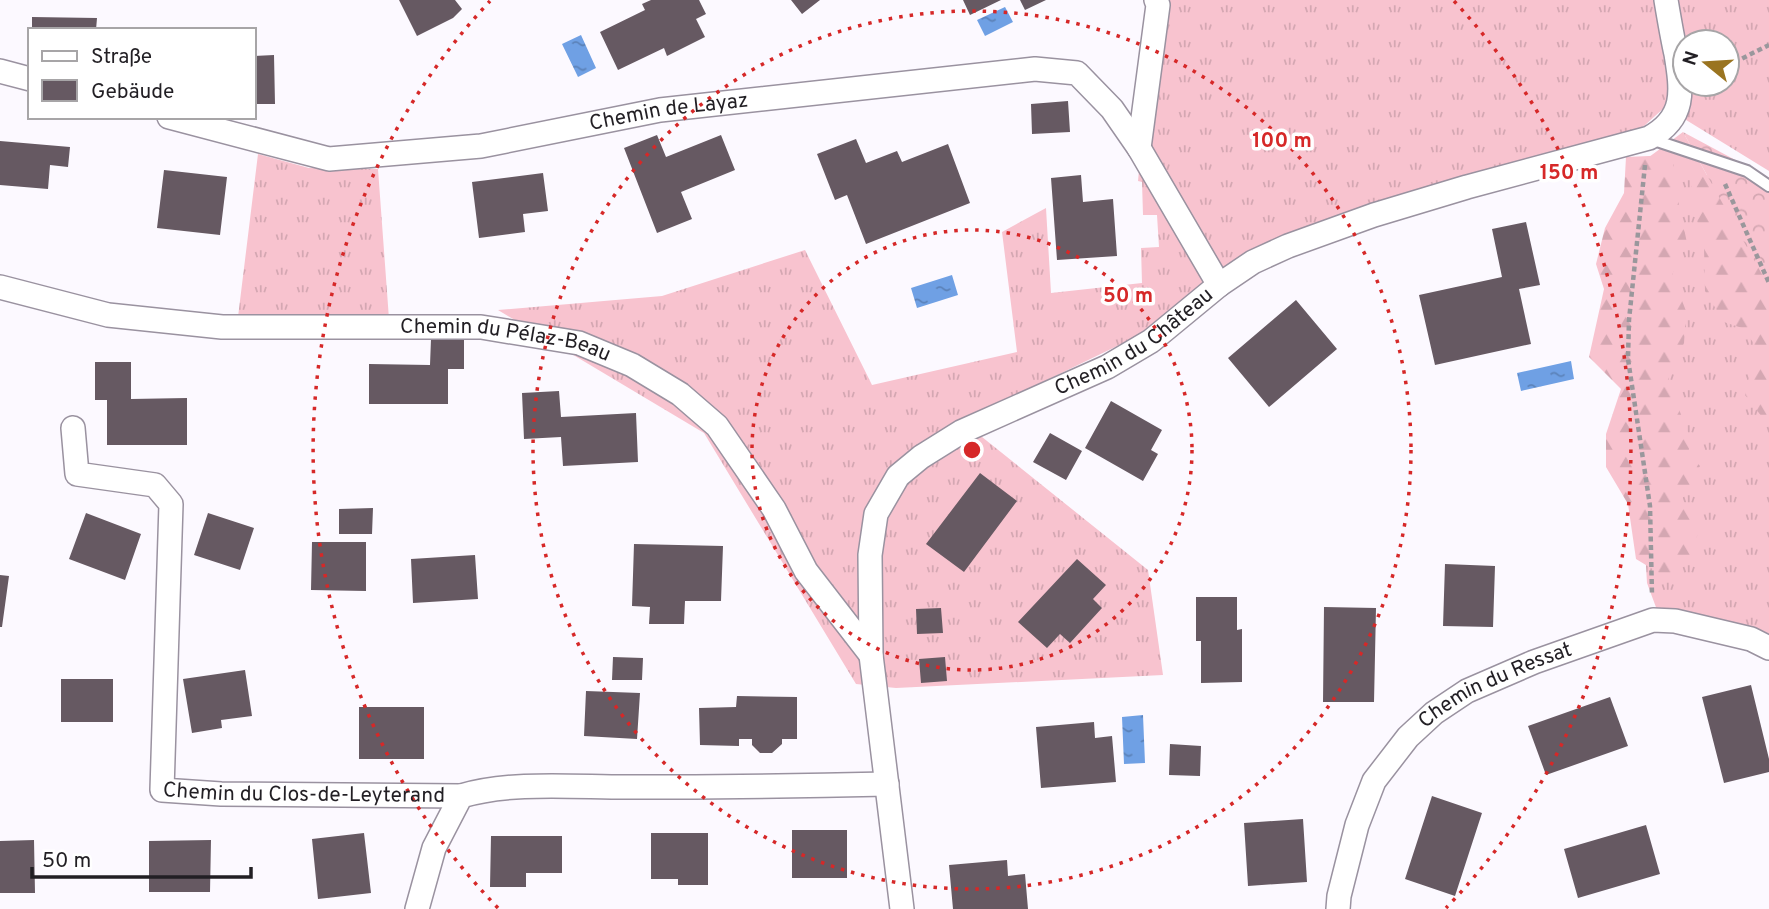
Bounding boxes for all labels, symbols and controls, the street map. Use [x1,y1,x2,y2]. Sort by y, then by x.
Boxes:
legend [28,28,256,119]
north arrow [1671,28,1741,98]
text: Straße [91,44,152,71]
text: N [1678,48,1705,69]
text: Gebäude [91,79,174,106]
street label: Chemin de Layaz [587,87,750,137]
text: 100 m [1252,128,1312,155]
text: 150 m [1540,160,1598,187]
street label: Chemin du Château [1050,282,1219,402]
text: 50 m [1103,283,1153,310]
street label: Chemin du Pélaz-Beau [400,313,615,368]
centre of rings [960,438,984,462]
street label: Chemin du Ressat [1413,636,1575,734]
street label: Chemin du Clos-de-Leyterand [162,777,445,809]
scale bar [32,836,250,880]
text: 50 m [42,848,91,875]

